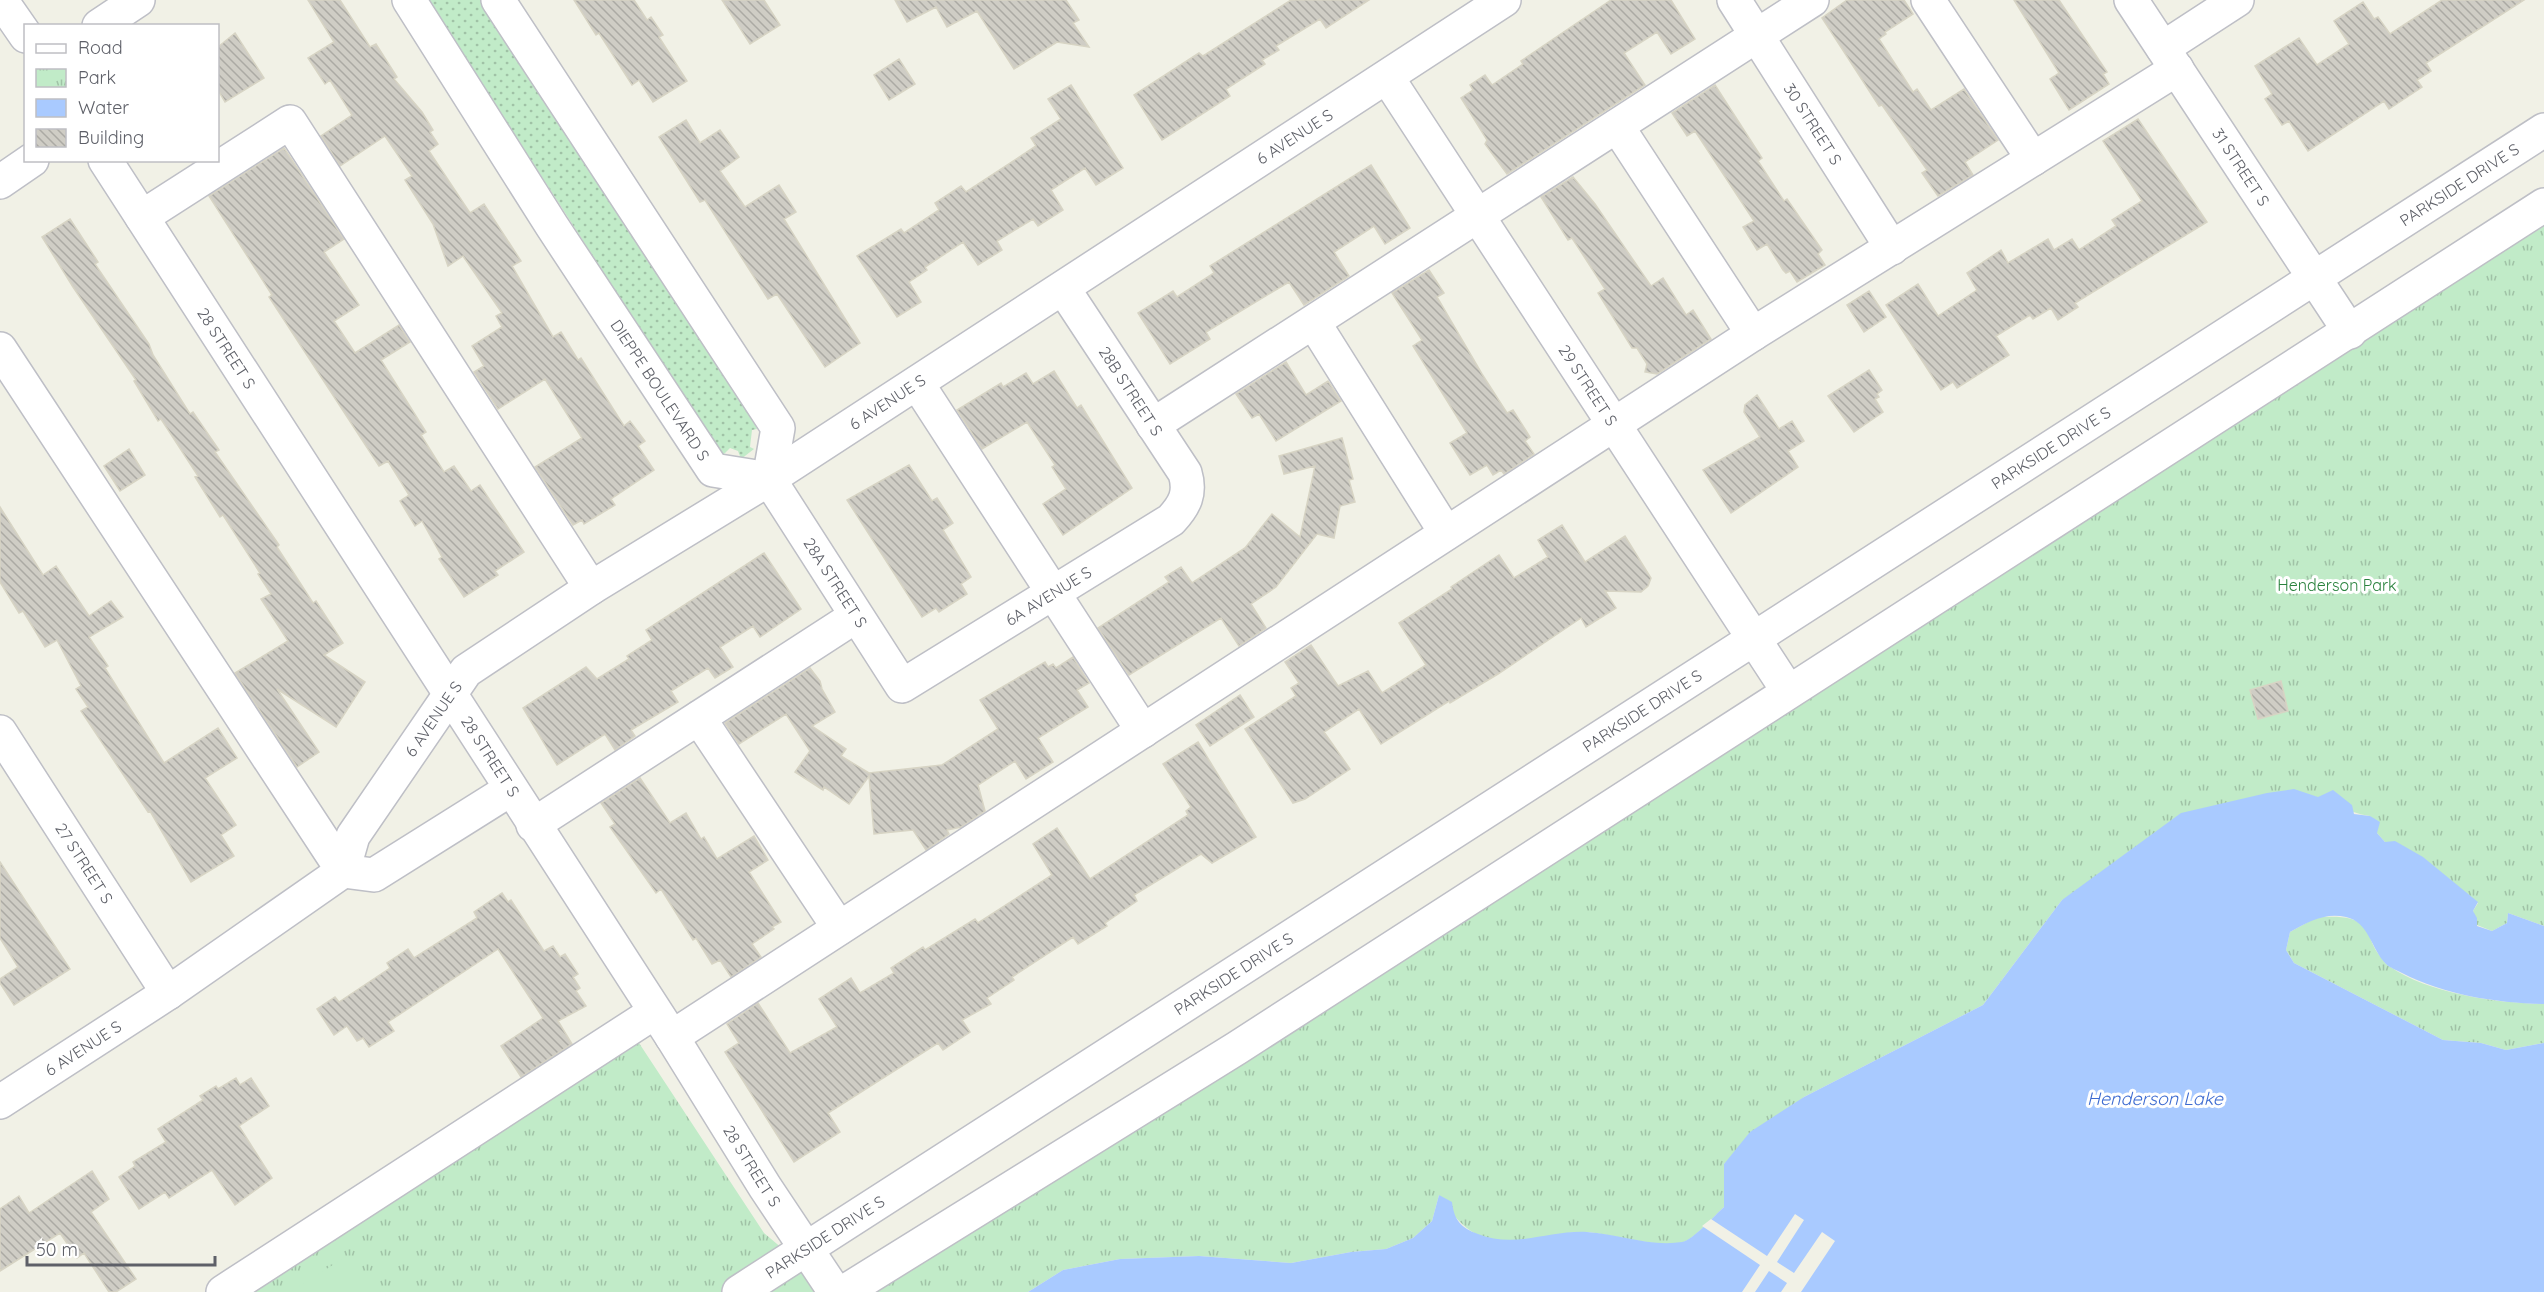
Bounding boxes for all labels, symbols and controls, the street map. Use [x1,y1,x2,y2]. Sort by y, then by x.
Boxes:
legend [24,24,219,162]
text: Road [78,36,123,59]
text: Park [78,66,116,89]
street label: 30 STREET S [1780,79,1846,169]
text: Water [78,96,129,119]
street label: 6 AVENUE S [1253,104,1336,169]
street label: 31 STREET S [2208,124,2274,210]
text: Building [78,126,144,149]
street label: PARKSIDE DRIVE S [2396,139,2523,230]
street label: 28 STREET S [193,304,260,392]
street label: DIEPPE BOULEVARD S [606,316,714,464]
street label: 29 STREET S [1554,341,1622,429]
street label: 28B STREET S [1095,342,1167,440]
street label: 6 AVENUE S [845,370,929,434]
street label: PARKSIDE DRIVE S [1987,402,2114,493]
street label: 28A STREET S [799,534,872,631]
street label: 6A AVENUE S [1002,562,1095,630]
park label: Henderson Park [2277,575,2397,595]
street label: PARKSIDE DRIVE S [1579,665,1705,756]
street label: 6 AVENUE S [400,677,466,760]
street label: 28 STREET S [457,712,524,801]
street label: 27 STREET S [51,819,118,907]
street label: PARKSIDE DRIVE S [1170,928,1297,1019]
street label: 6 AVENUE S [41,1016,125,1080]
water label: Henderson Lake [2087,1087,2224,1110]
street label: 28 STREET S [719,1121,785,1210]
street label: PARKSIDE DRIVE S [761,1191,888,1283]
scale bar [27,1229,214,1267]
text: 50 m [36,1238,78,1261]

